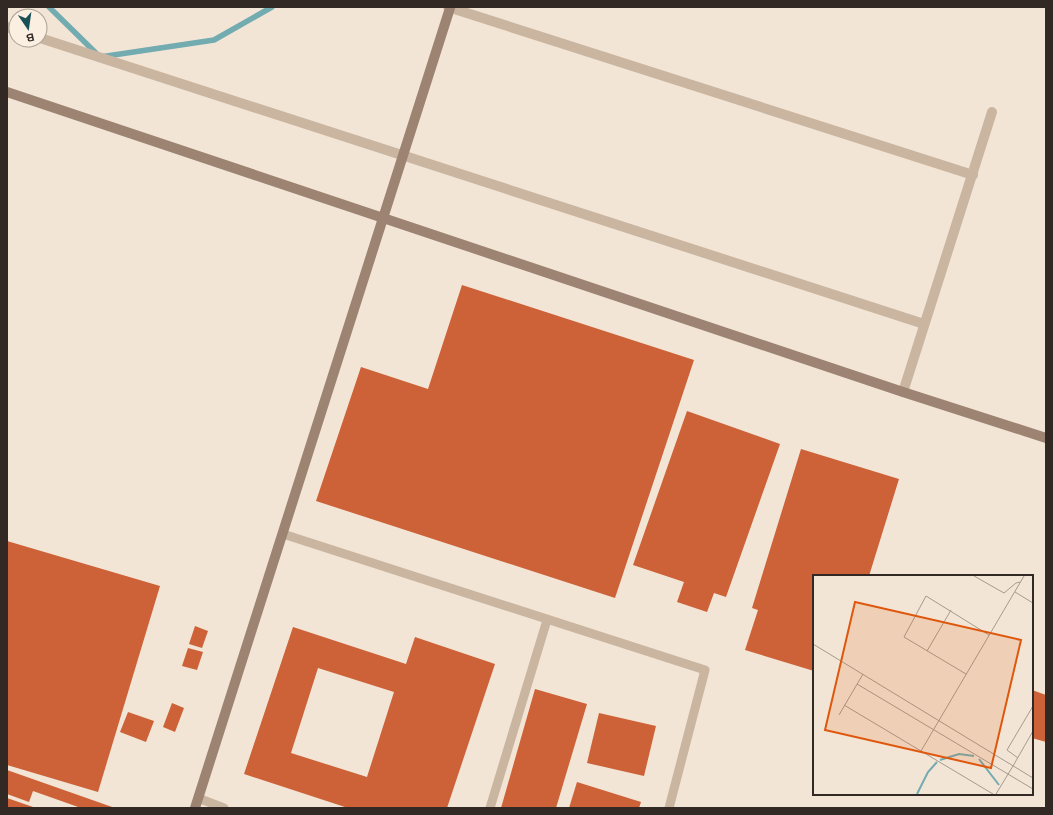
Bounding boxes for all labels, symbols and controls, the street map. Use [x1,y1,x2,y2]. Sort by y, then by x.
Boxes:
north arrow [8,8,48,48]
text: B [25,31,35,44]
inset map [813,575,1033,795]

